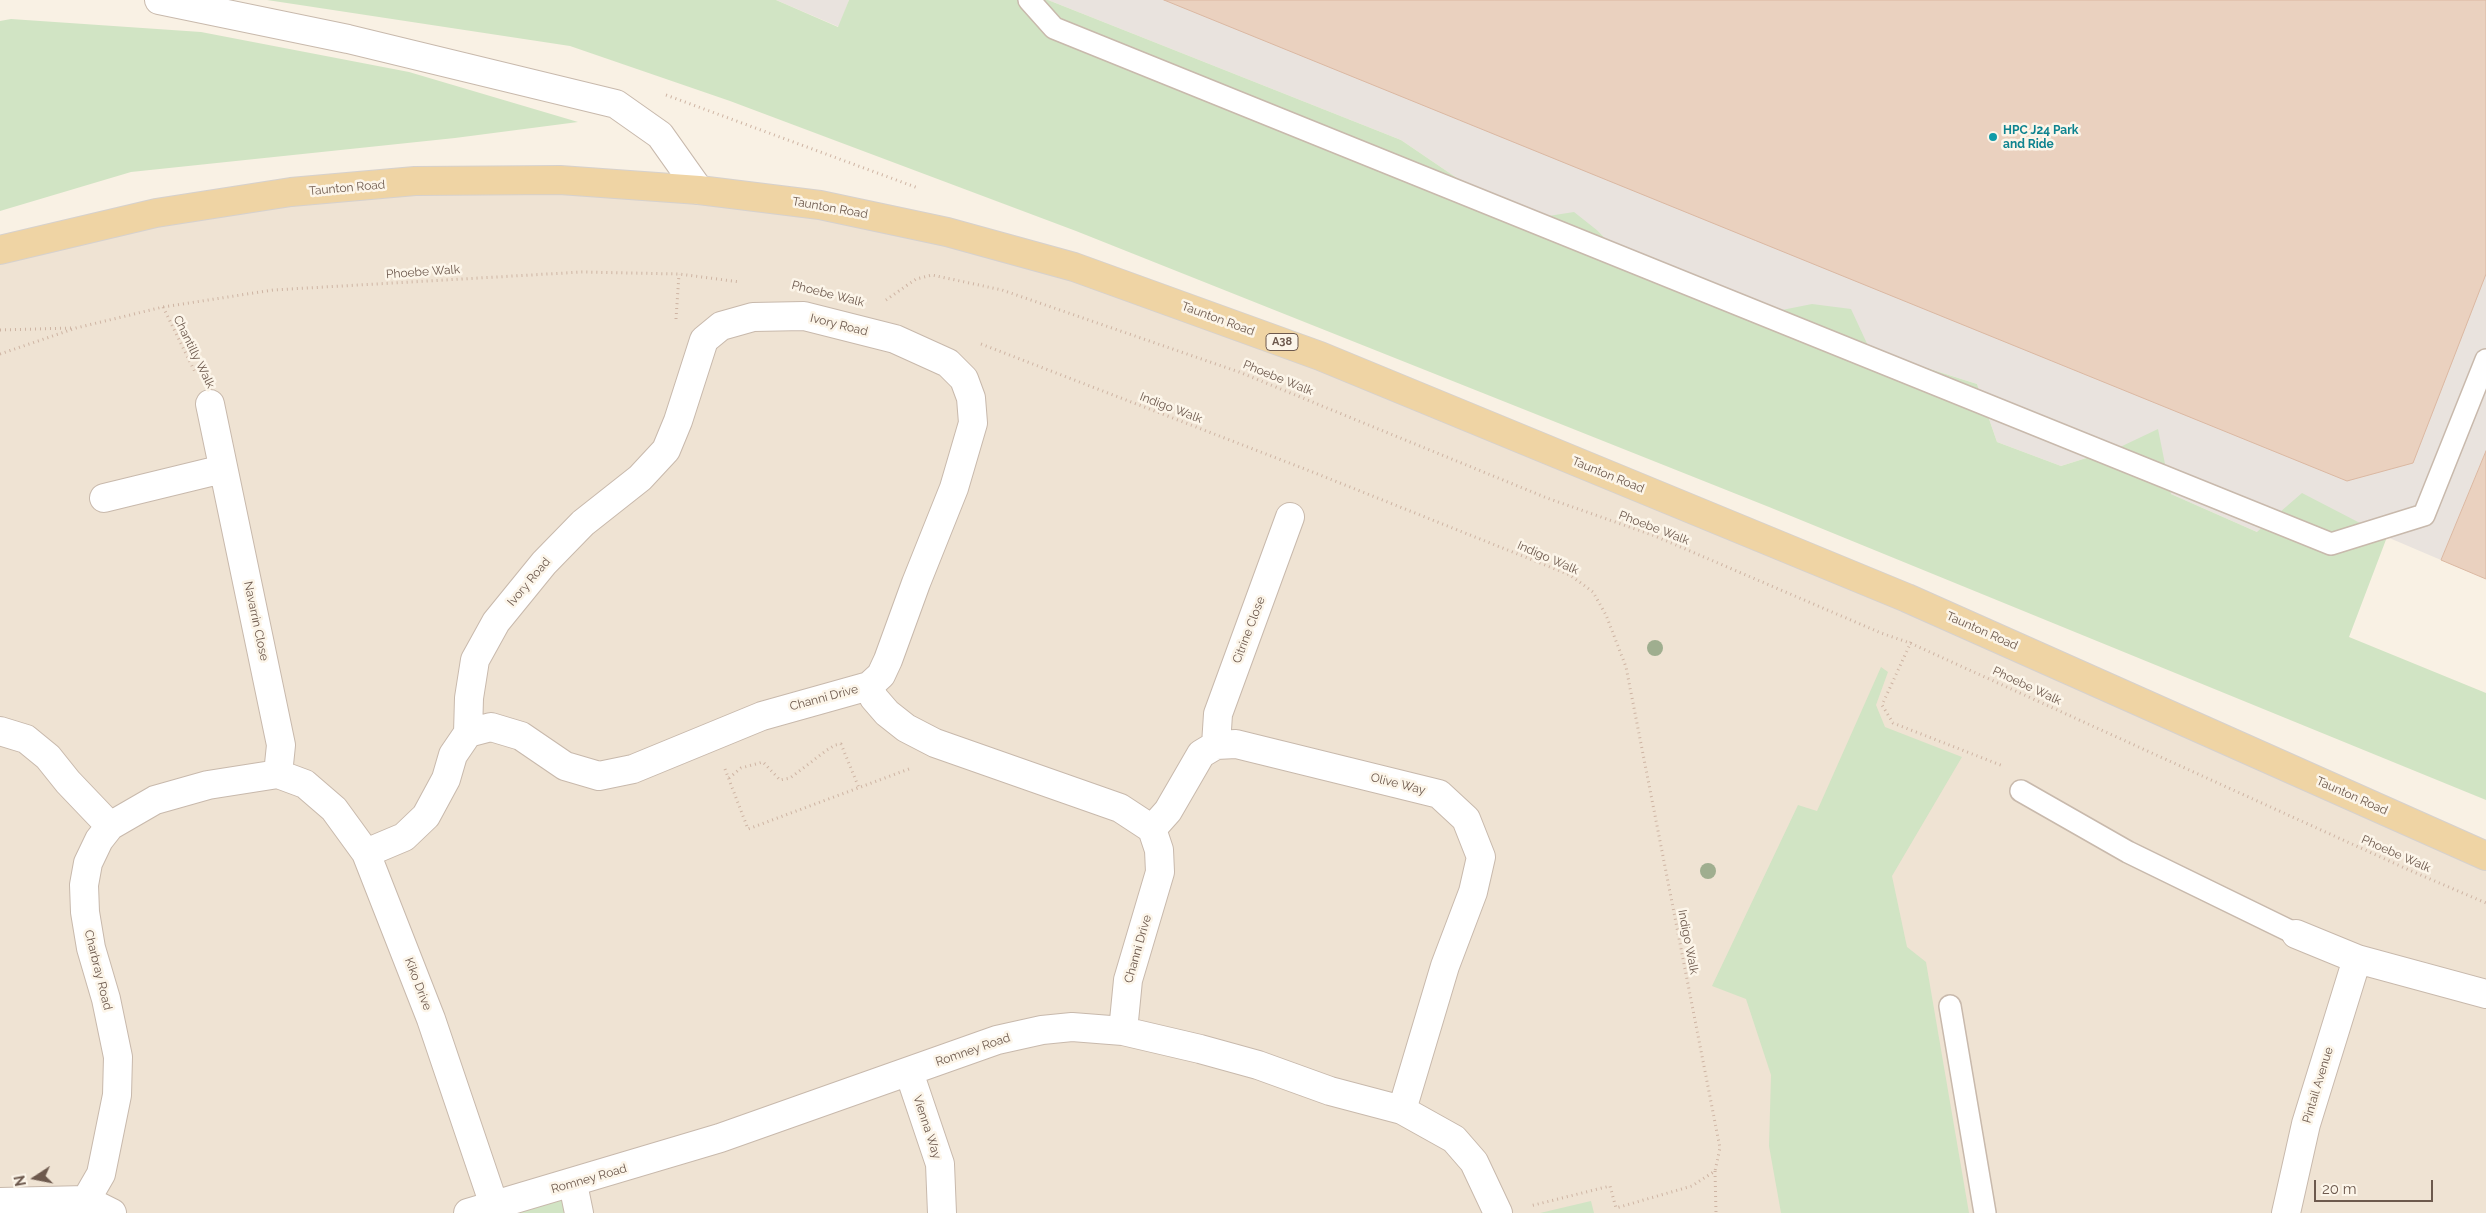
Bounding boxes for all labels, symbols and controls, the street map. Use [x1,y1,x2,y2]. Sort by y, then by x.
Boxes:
place label: HPC J24 Park and Ride [2003,123,2079,151]
marker: HPC J24 Park and Ride [1987,131,1999,143]
street label: Taunton Road [308,177,386,199]
street label: Taunton Road [791,194,869,222]
street label: Phoebe Walk [385,262,461,282]
street label: Phoebe Walk [790,278,866,310]
street label: Taunton Road [1180,299,1256,339]
street label: Ivory Road [809,311,869,339]
street label: Chantilly Walk [170,313,218,391]
road number: A38 [1266,334,1298,351]
street label: Phoebe Walk [1241,357,1315,399]
street label: Indigo Walk [1138,389,1204,427]
street label: Taunton Road [1570,454,1646,496]
street label: Phoebe Walk [1617,508,1691,548]
street label: Indigo Walk [1515,538,1581,578]
street label: Ivory Road [505,555,553,609]
street label: Navarrin Close [241,580,271,662]
street label: Citrine Close [1230,595,1268,665]
street label: Taunton Road [1944,609,2020,653]
street label: Phoebe Walk [1990,664,2064,708]
street label: Channi Drive [788,682,860,714]
street label: Olive Way [1369,770,1427,798]
street label: Taunton Road [2314,774,2390,818]
street label: Phoebe Walk [2359,832,2433,876]
street label: Indigo Walk [1675,908,1701,976]
street label: Channi Drive [1121,913,1155,985]
street label: Charbray Road [81,928,115,1012]
street label: Kiko Drive [401,956,435,1012]
street label: Romney Road [934,1030,1012,1070]
street label: Pintail Avenue [2300,1045,2336,1125]
street label: Vienna Way [910,1093,944,1161]
north arrow [10,1153,60,1203]
street label: Romney Road [550,1161,628,1197]
scale bar [2316,1170,2435,1202]
text: N [11,1174,29,1188]
text: 20 m [2322,1180,2357,1198]

